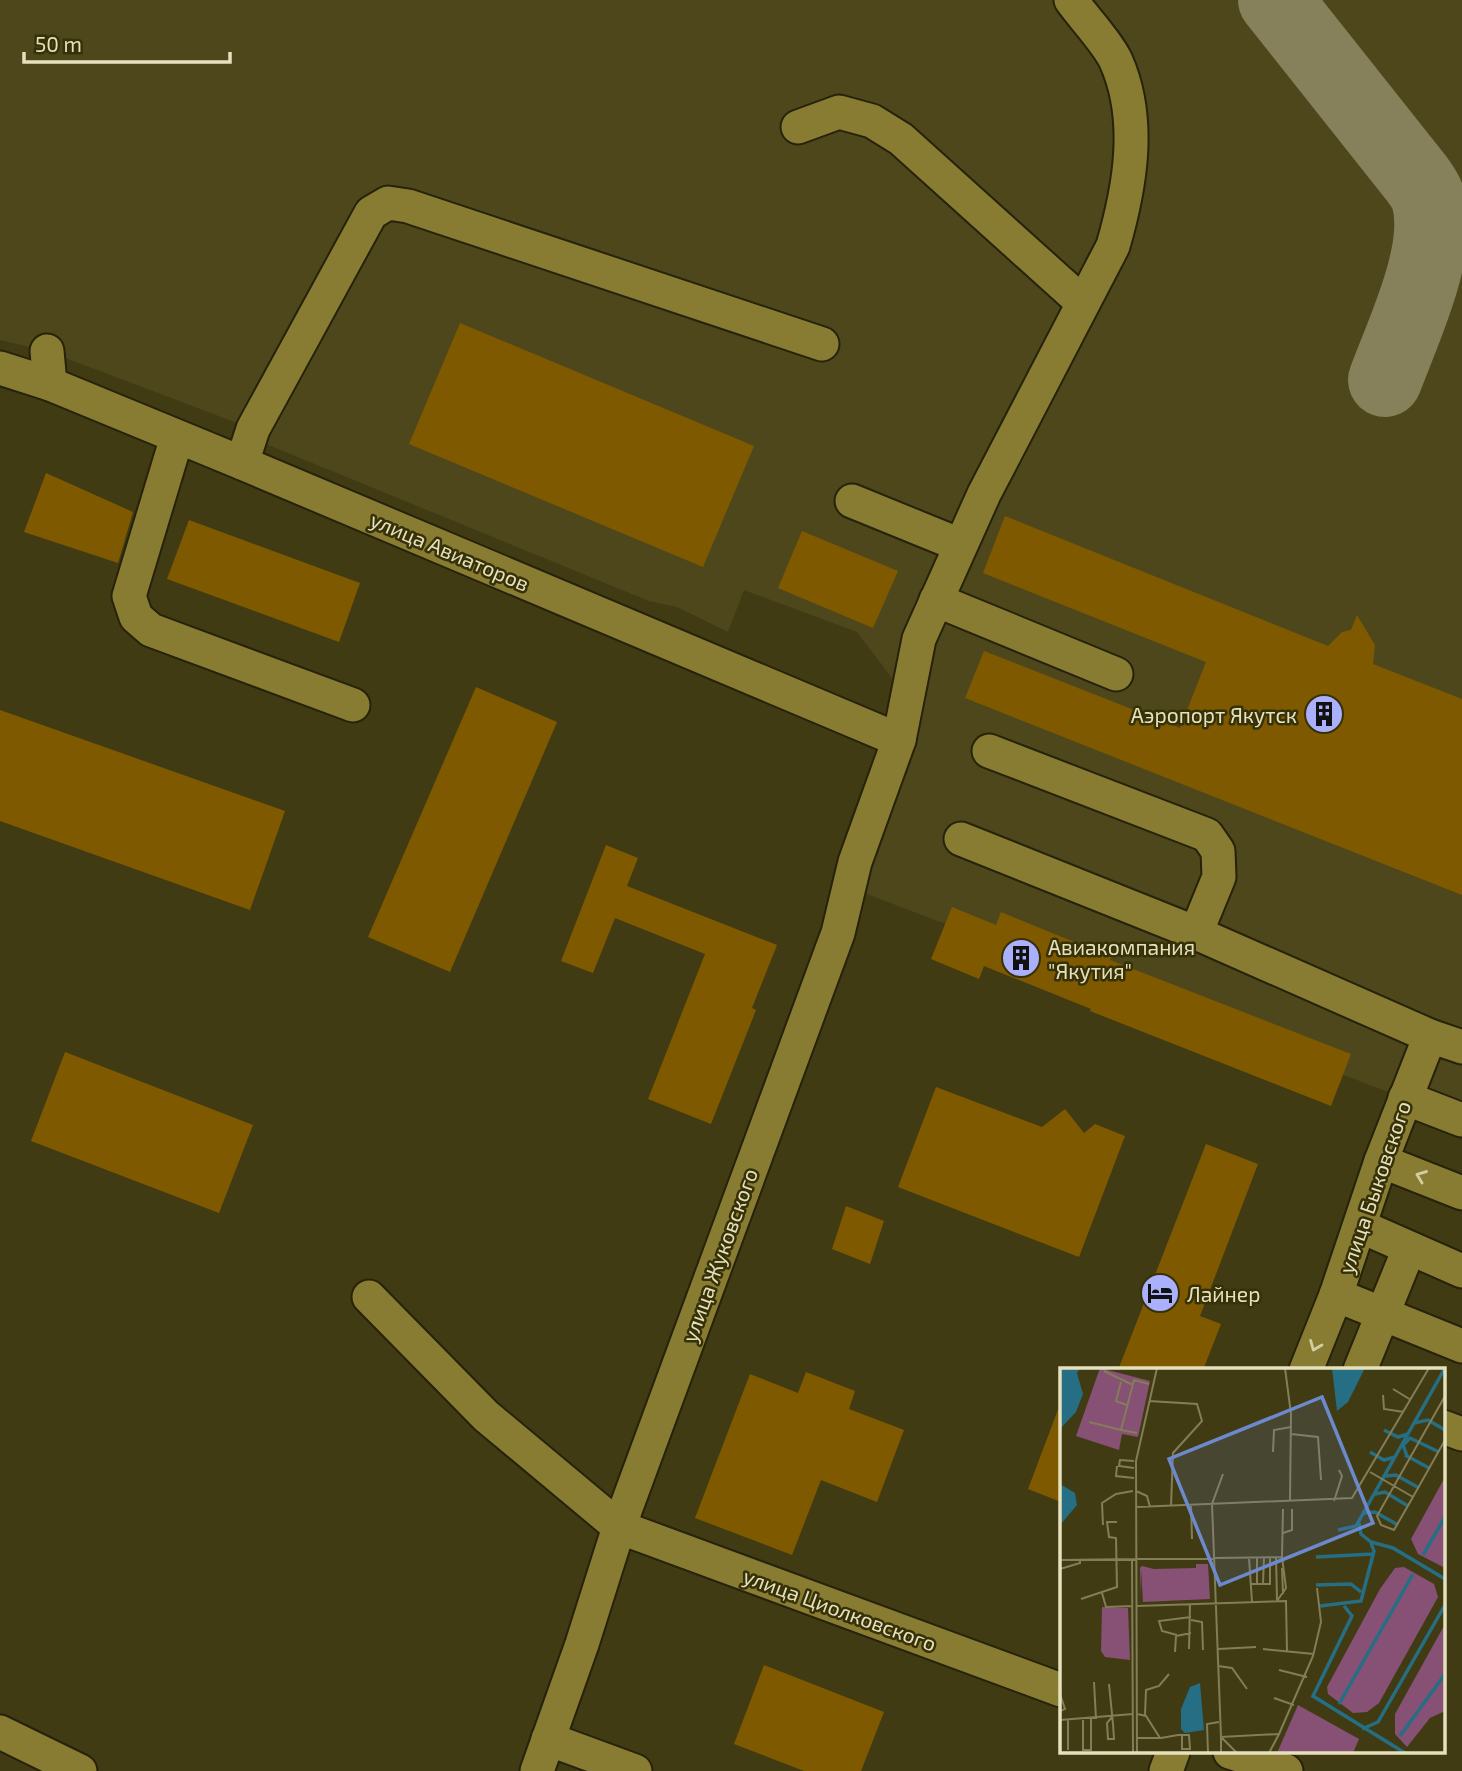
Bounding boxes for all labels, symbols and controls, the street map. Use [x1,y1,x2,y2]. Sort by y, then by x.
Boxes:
scale bar [24,21,231,65]
text: 50 m [35,31,82,56]
street label: улица Авиаторов [367,506,533,597]
building icon: Аэропорт Якутск [1303,693,1345,735]
place label: Аэропорт Якутск [1131,702,1297,728]
place label: Авиакомпания "Якутия" [1048,934,1195,984]
building icon: Авиакомпания "Якутия" [1000,937,1042,979]
street label: улица Быковского [1333,1097,1416,1277]
street label: улица Жуковского [676,1165,763,1346]
one-way arrow [1416,1171,1428,1185]
hotel icon: Лайнер [1139,1272,1181,1314]
place label: Лайнер [1187,1281,1260,1306]
one-way arrow [1310,1340,1324,1352]
inset map [1060,1368,1444,1754]
street label: улица Циолковского [740,1562,940,1656]

